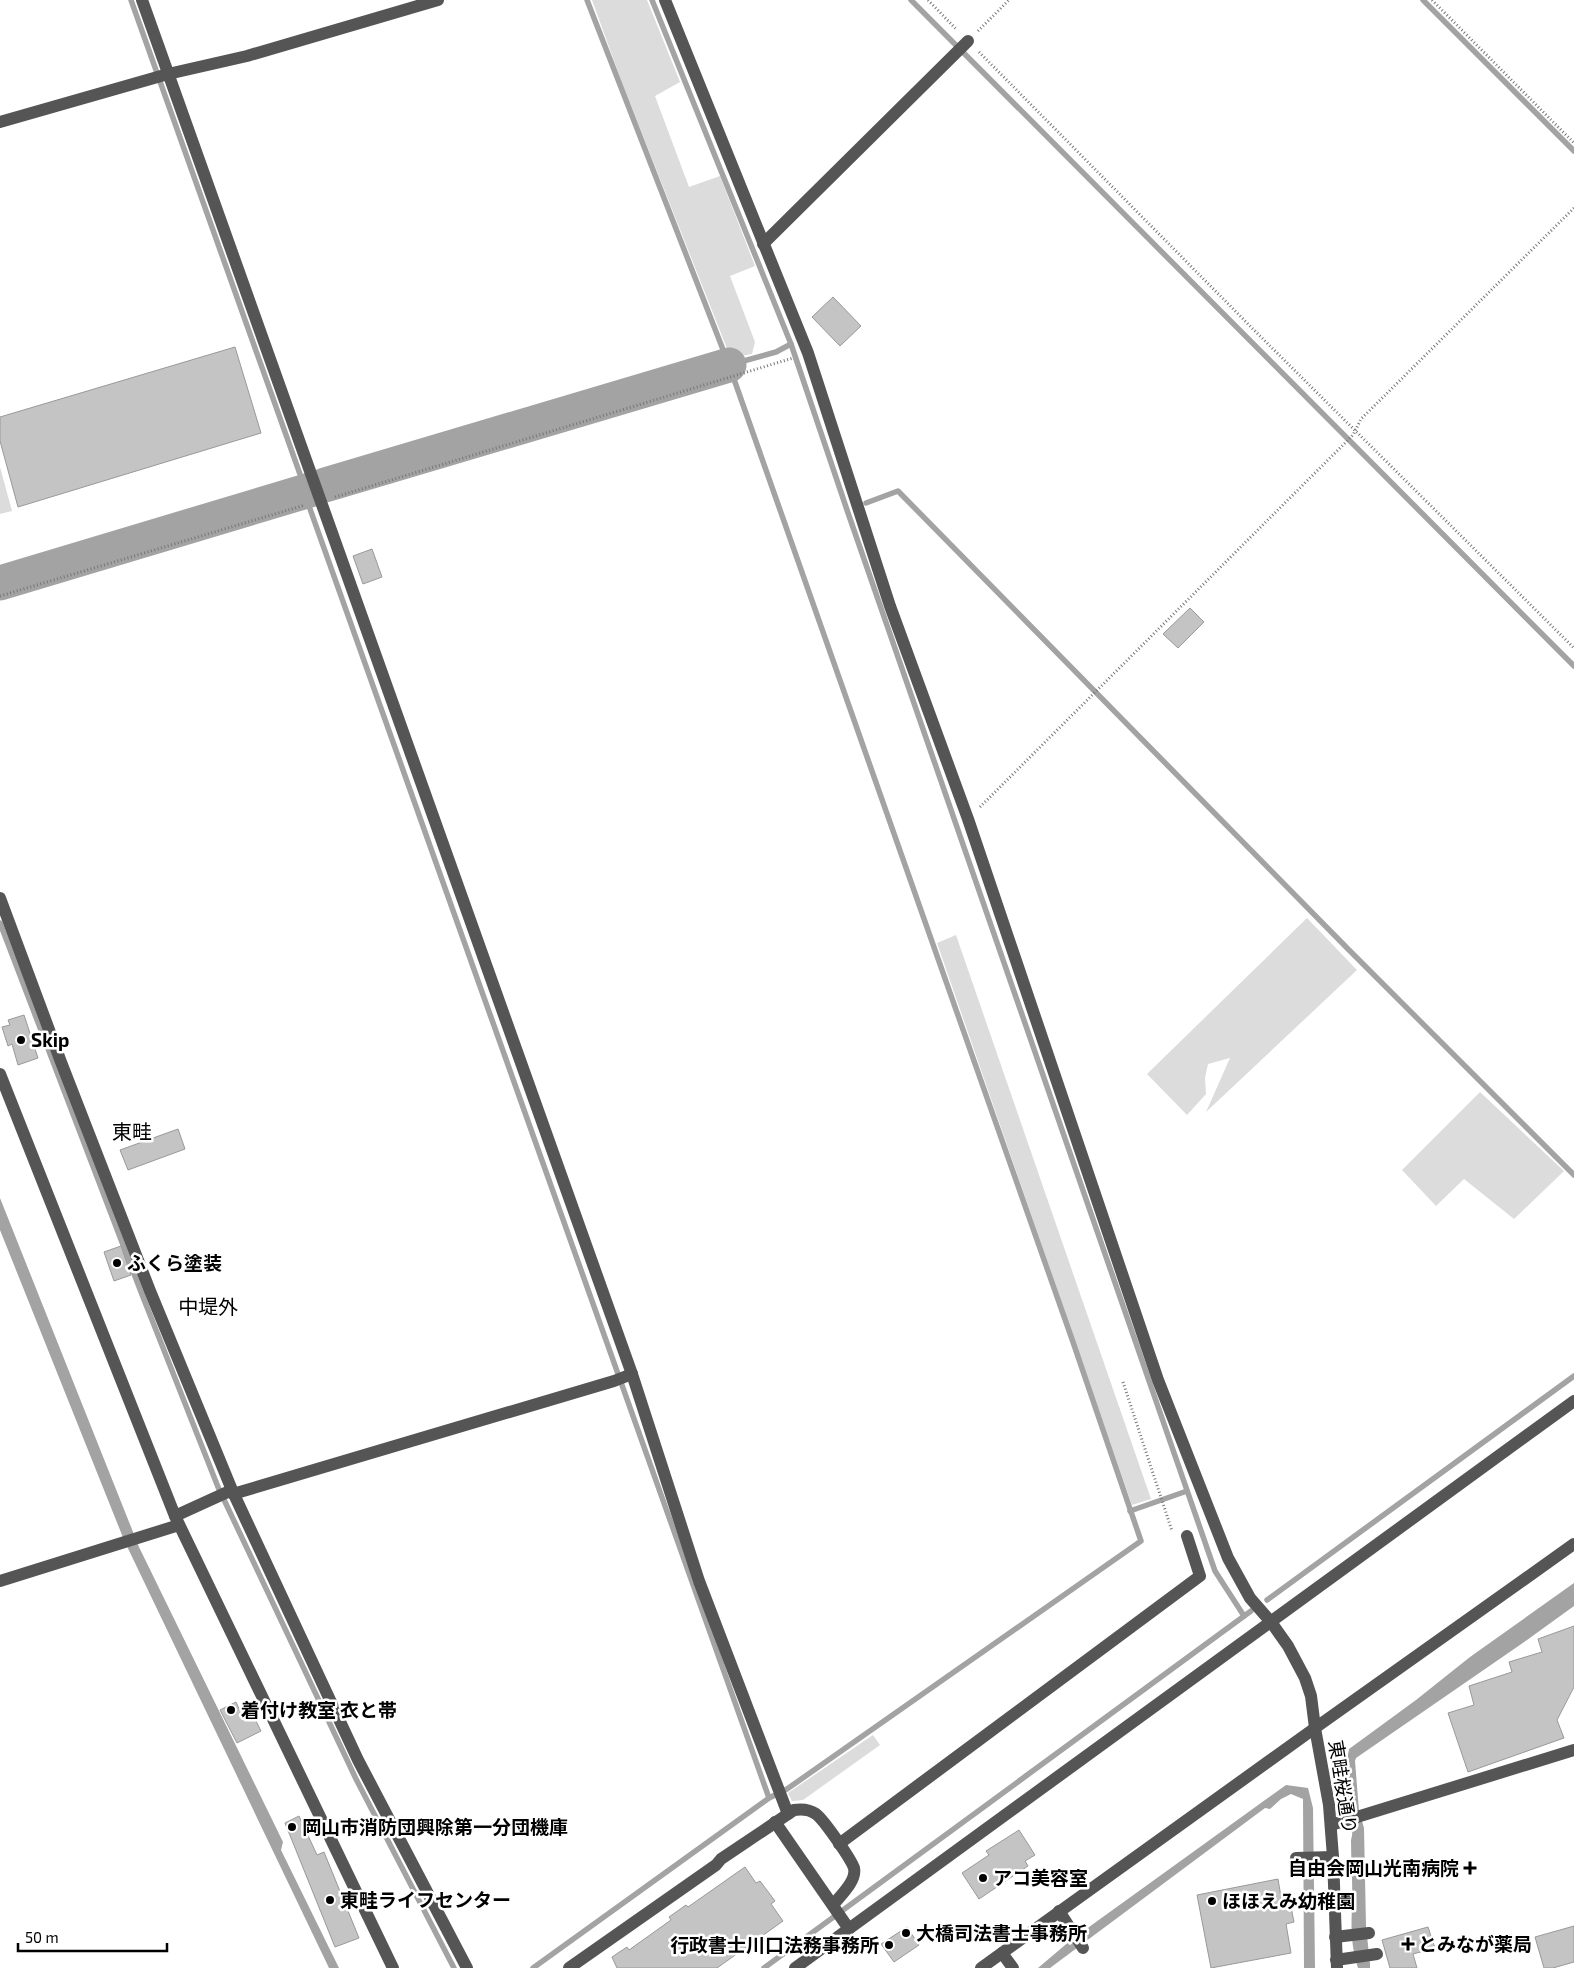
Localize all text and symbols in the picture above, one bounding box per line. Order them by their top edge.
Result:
place label: Skip [31,1028,69,1051]
marker: Skip [15,1034,27,1046]
district label: 東畦 [112,1119,152,1143]
place label: ふくら塗装 [127,1251,222,1274]
marker: ふくら塗装 [111,1257,123,1269]
district label: 中堤外 [178,1294,238,1318]
place label: 着付け教室 衣と帯 [241,1698,397,1721]
marker: 着付け教室 衣と帯 [225,1704,237,1716]
street label: 東畦桜通り [1325,1738,1362,1836]
place label: 岡山市消防団興除第一分団機庫 [302,1815,568,1838]
marker: 岡山市消防団興除第一分団機庫 [286,1821,298,1833]
place label: 自由会岡山光南病院 [1288,1856,1459,1879]
marker: 自由会岡山光南病院 [1463,1861,1477,1875]
place label: アコ美容室 [993,1866,1088,1889]
marker: アコ美容室 [977,1872,989,1884]
place label: 東畦ライフセンター [340,1888,511,1911]
place label: ほほえみ幼稚園 [1222,1889,1355,1912]
marker: 東畦ライフセンター [324,1894,336,1906]
marker: ほほえみ幼稚園 [1206,1895,1218,1907]
scale bar [18,1920,166,1952]
place label: 大橋司法書士事務所 [916,1921,1087,1944]
marker: 大橋司法書士事務所 [900,1927,912,1939]
text: 50 m [25,1928,59,1946]
place label: とみなが薬局 [1418,1932,1532,1955]
place label: 行政書士川口法務事務所 [670,1933,879,1956]
marker: とみなが薬局 [1402,1938,1414,1950]
marker: 行政書士川口法務事務所 [883,1939,895,1951]

